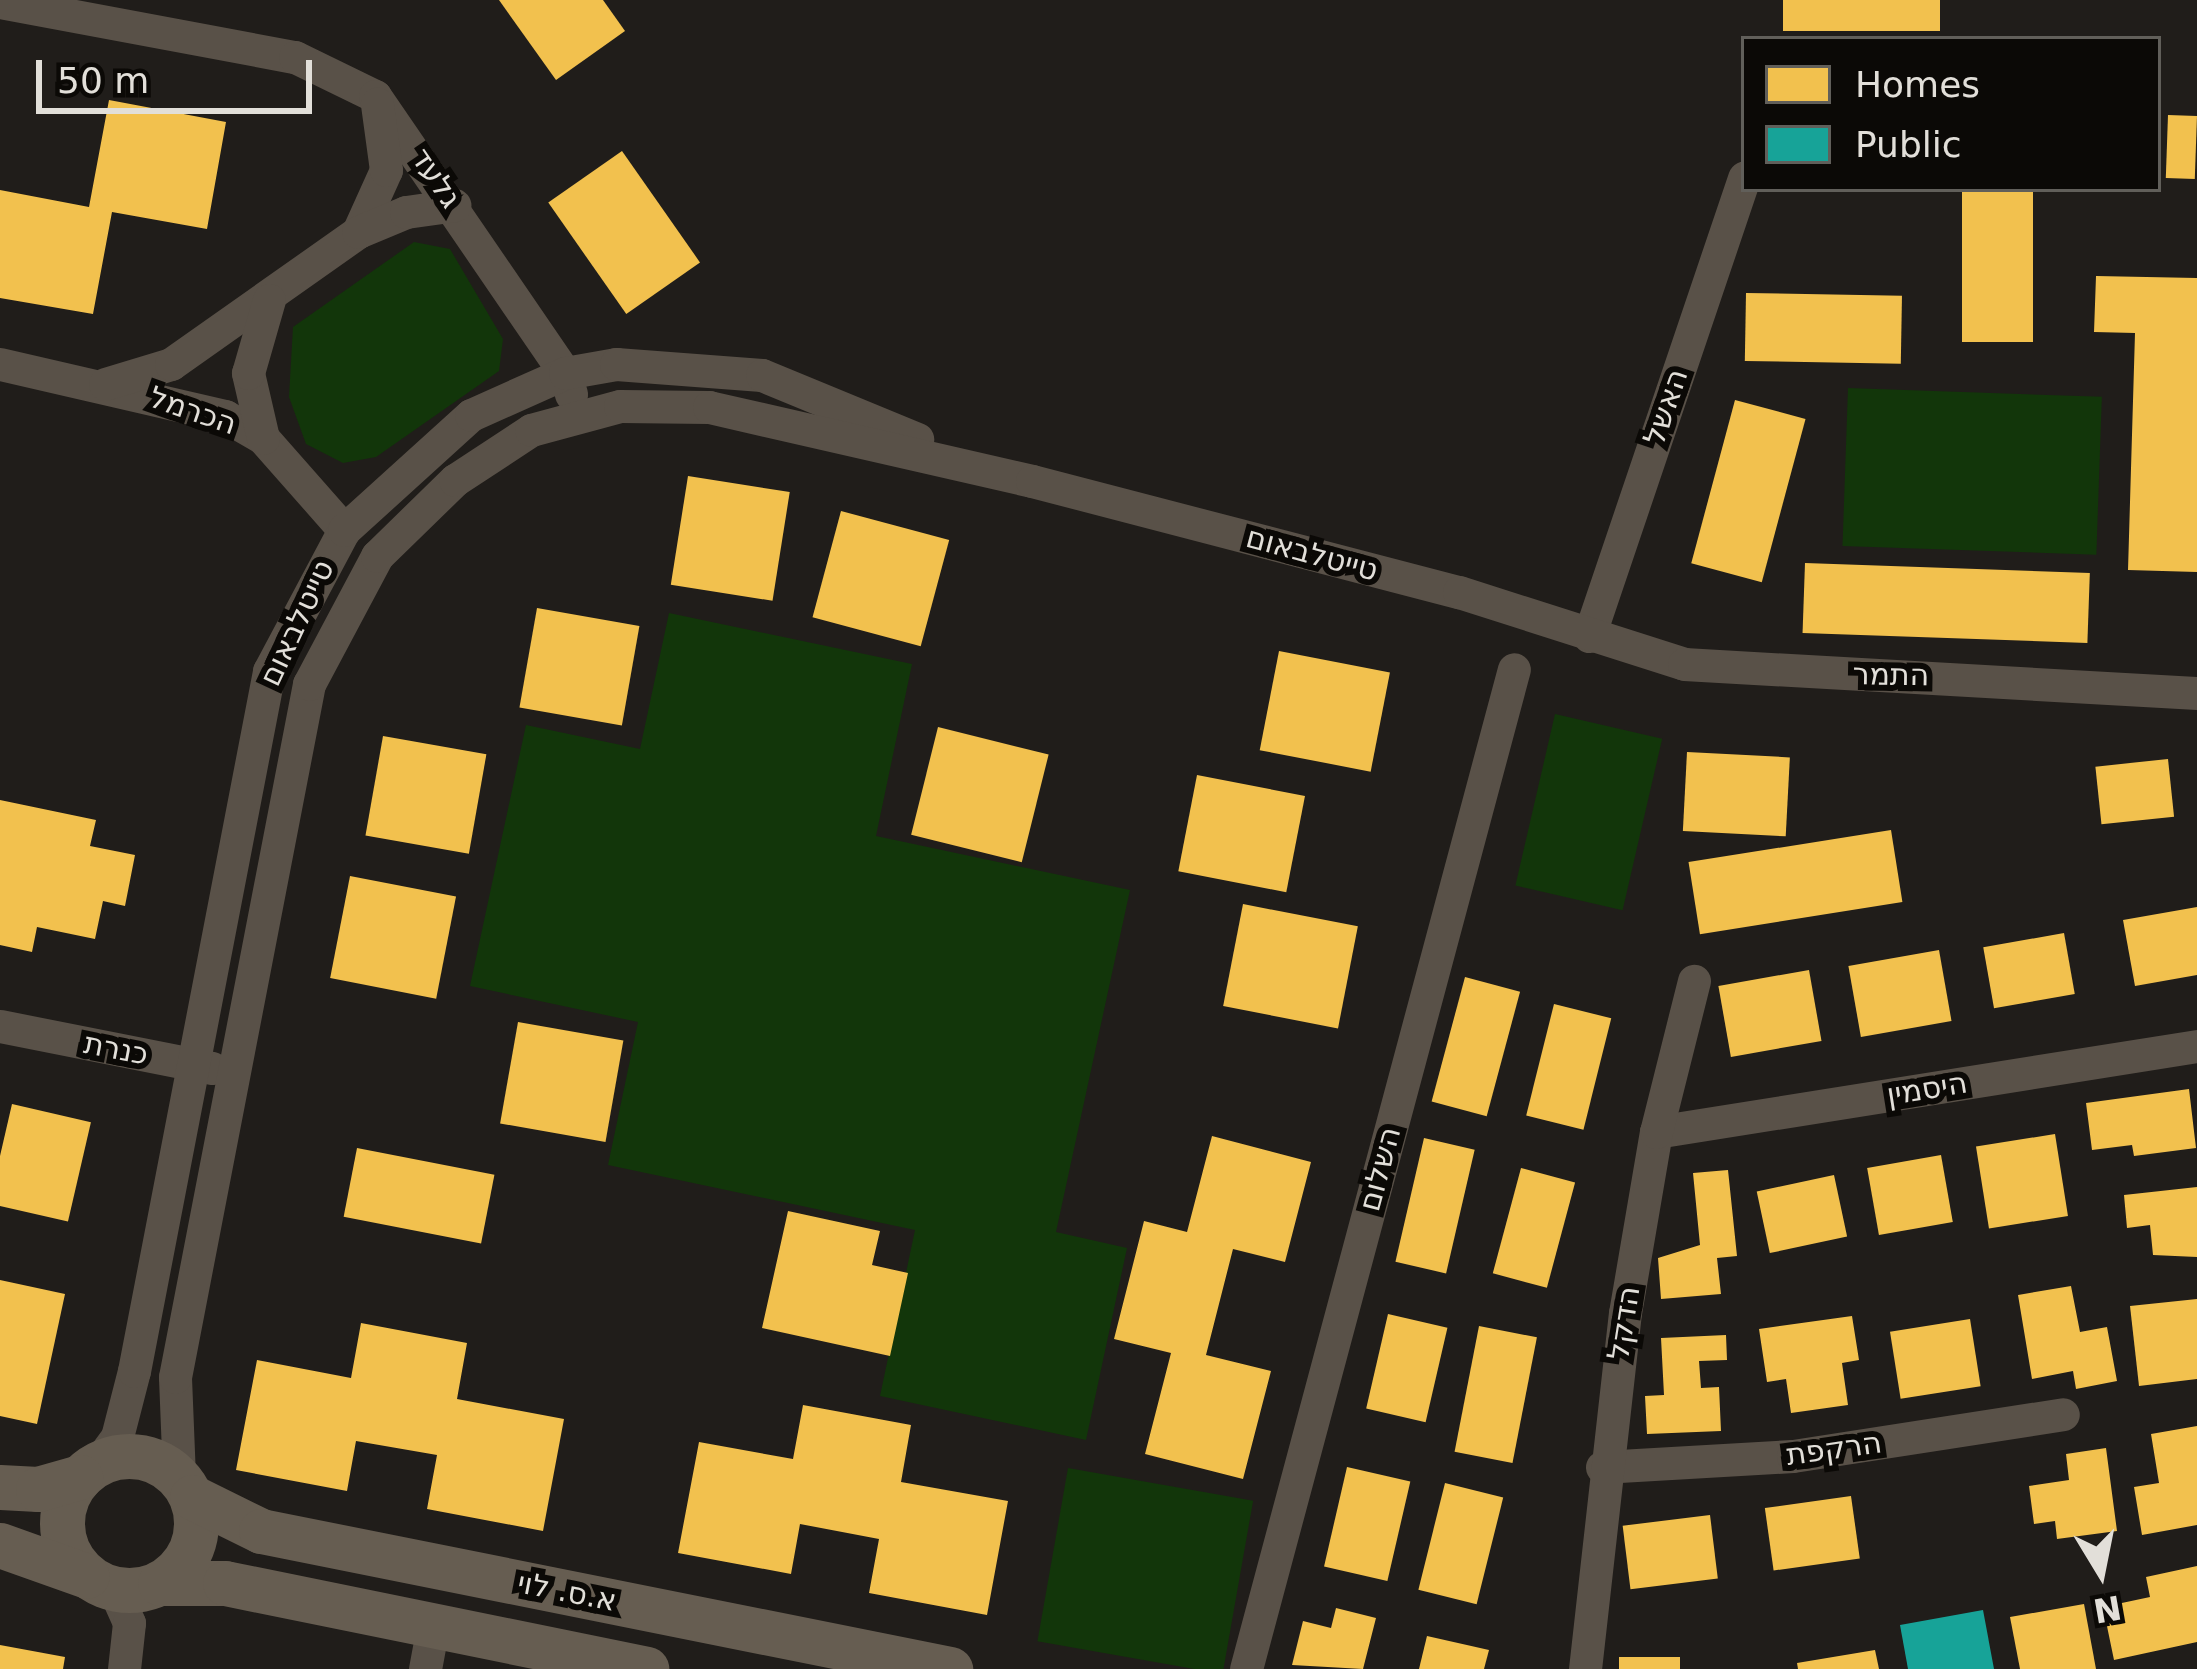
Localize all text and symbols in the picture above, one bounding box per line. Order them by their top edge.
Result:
scale bar [42,36,318,110]
legend [1741,36,2161,192]
text: 50 m [57,60,149,101]
text: Homes [1855,64,1980,105]
text: Public [1855,124,1962,165]
street label: גלעד [403,141,469,215]
street label: האשל [1636,364,1696,450]
street label: הכרמל [145,379,241,443]
street label: טייטלבאום [1242,519,1382,589]
street label: טייטלבאום [252,554,342,692]
street label: התמר [1852,656,1930,694]
street label: כנרת [81,1025,151,1073]
street label: היסמין [1884,1065,1970,1113]
street label: השלום [1351,1123,1409,1215]
street label: הדקל [1600,1283,1648,1363]
street label: הרקפת [1784,1424,1884,1474]
north arrow [2041,1513,2161,1633]
street label: א.ס. לוי [514,1565,620,1619]
text: N [2090,1587,2124,1631]

